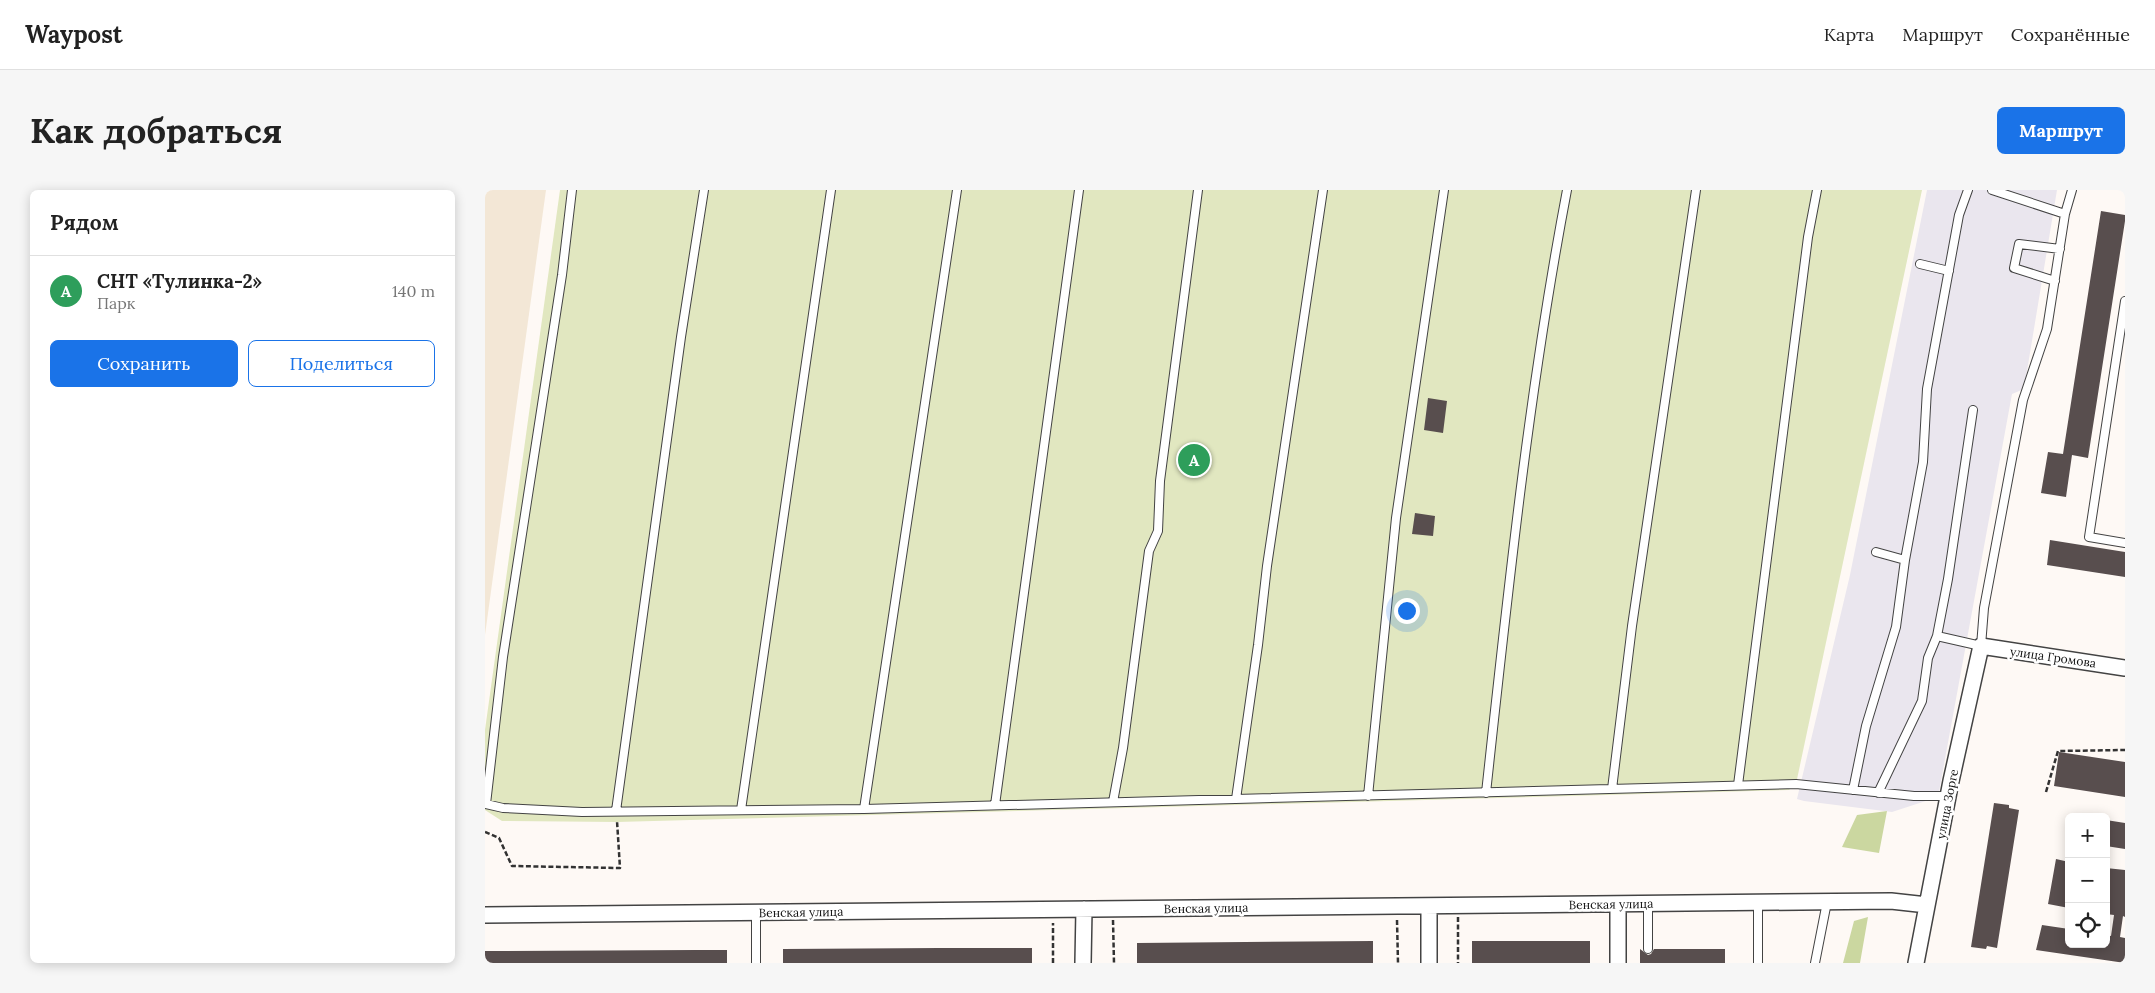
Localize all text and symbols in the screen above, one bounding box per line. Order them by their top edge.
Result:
text: Waypost [25,19,123,50]
text: Карта [1824,23,1874,46]
text: Маршрут [1902,23,1983,46]
text: Сохранённые [2011,23,2130,46]
button: Маршрут [1997,107,2125,154]
text: Как добраться [30,108,283,153]
text: Рядом [50,209,119,236]
text: СНТ «Тулинка-2» [97,269,262,293]
text: A [61,281,71,301]
text: 140 m [392,281,435,301]
text: Парк [97,293,135,313]
button: Сохранить [50,340,238,387]
button: Поделиться [248,340,435,387]
pin: A [1178,441,1210,479]
your location [1394,598,1420,624]
street label: улица Громова [2009,644,2097,670]
street label: улица Зорге [1933,767,1961,840]
map controls [2065,813,2110,948]
button: + [2065,813,2110,858]
button: − [2065,858,2110,903]
street label: Венская улица [1569,896,1653,912]
street label: Венская улица [1164,900,1248,916]
button: locate [2065,903,2110,948]
street label: Венская улица [759,904,843,920]

